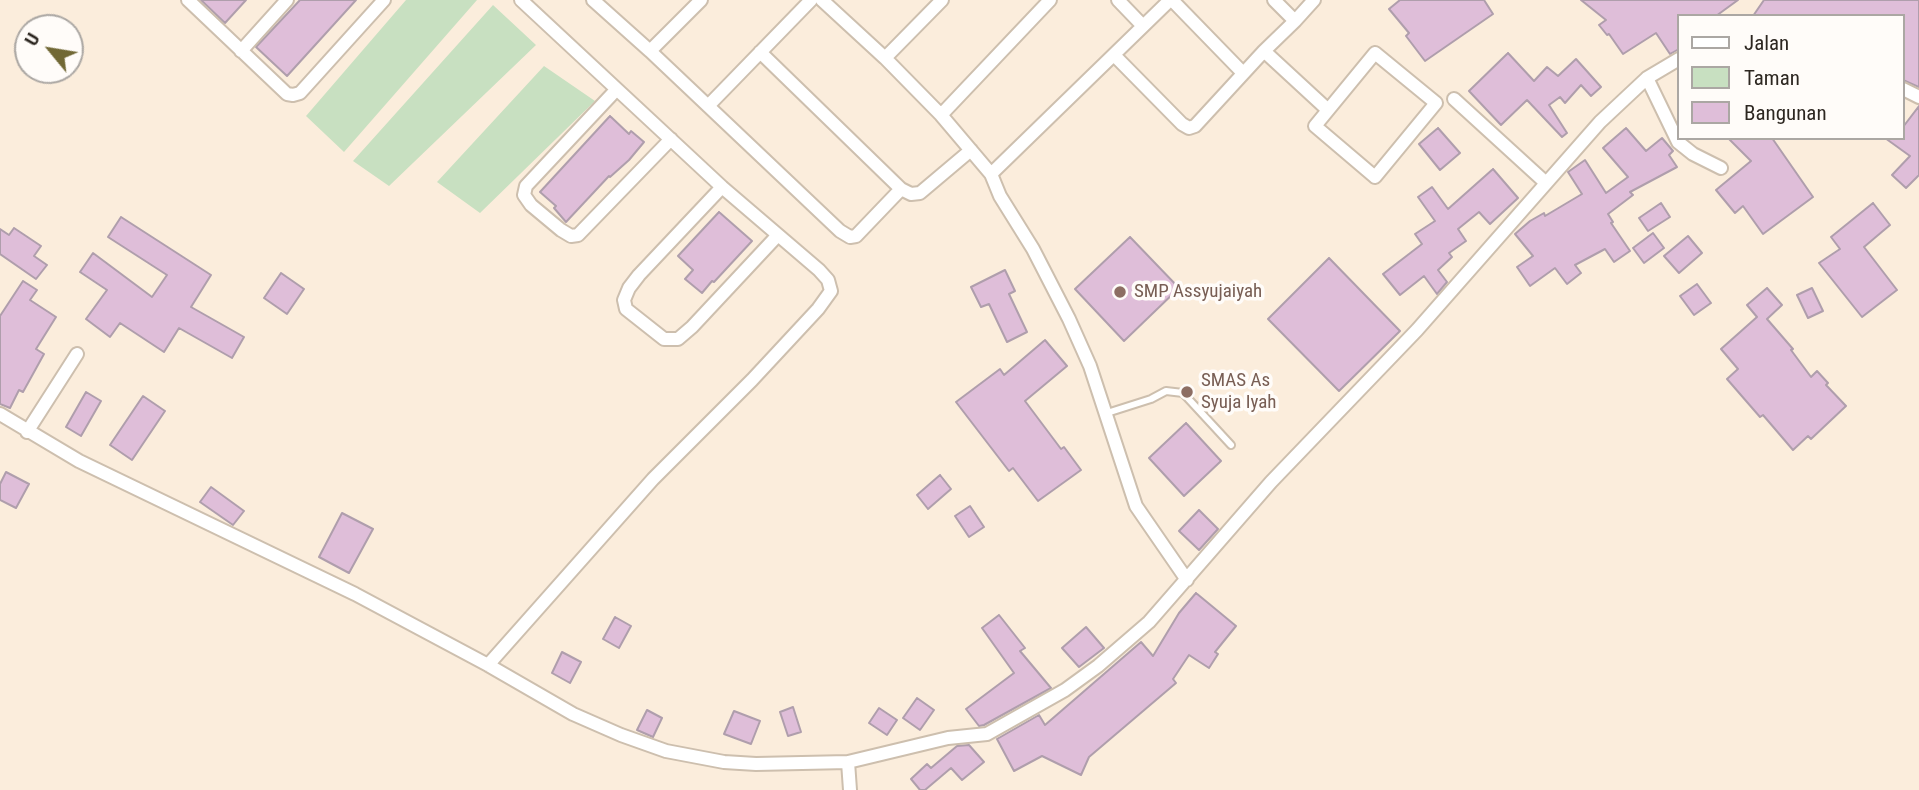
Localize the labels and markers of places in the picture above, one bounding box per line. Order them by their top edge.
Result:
place label: SMP Assyujaiyah [1134,281,1262,303]
marker: SMP Assyujaiyah [1112,284,1128,300]
place label: SMAS As Syuja Iyah [1201,370,1276,414]
marker: SMAS As Syuja Iyah [1179,384,1195,400]

